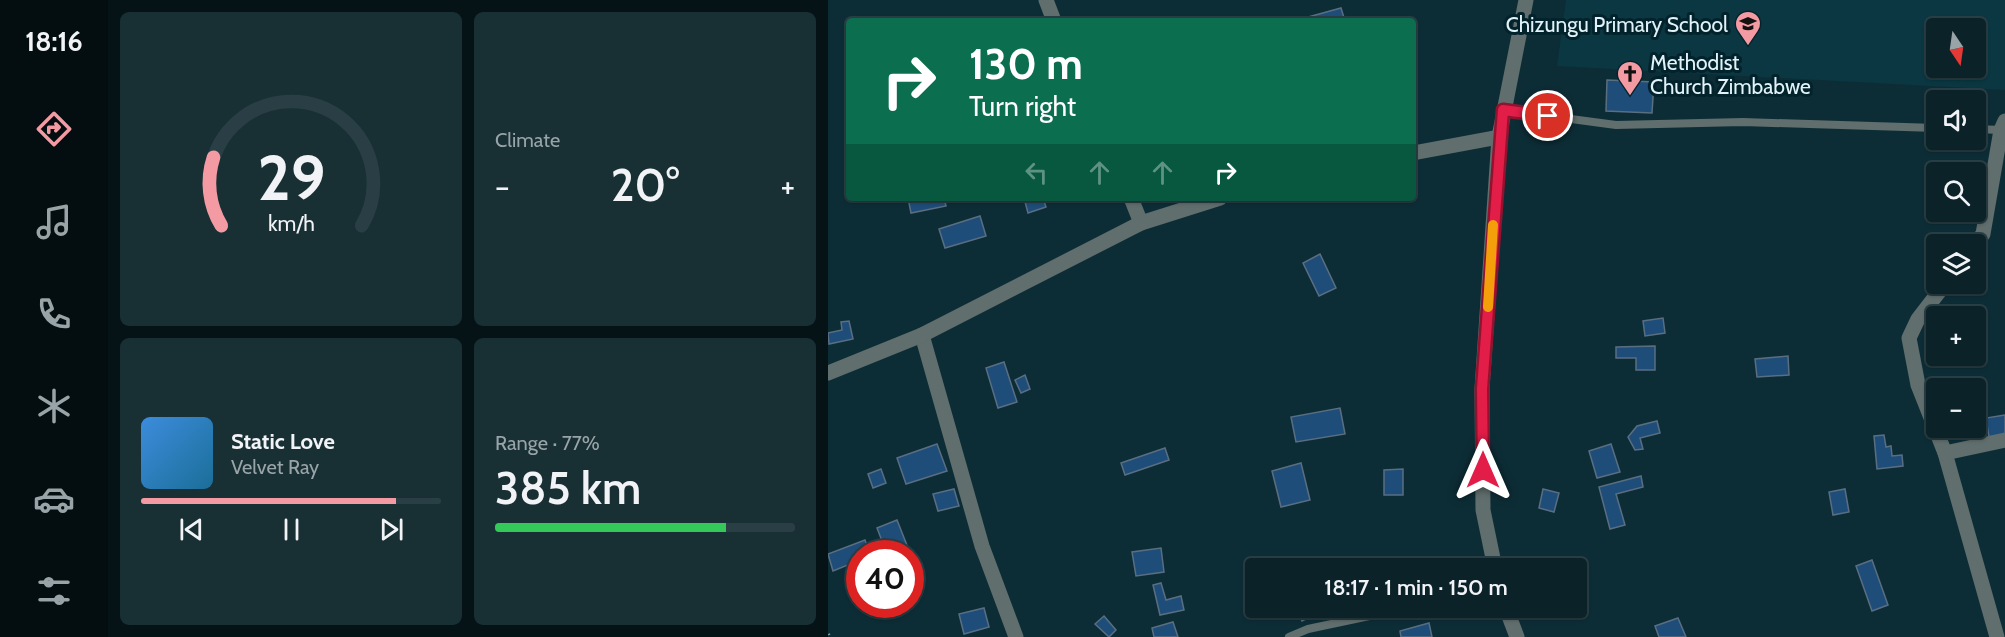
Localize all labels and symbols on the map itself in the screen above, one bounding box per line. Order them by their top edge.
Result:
school or university icon: Chizungu Primary School [1733,9,1763,47]
place label: Chizungu Primary School [1506,12,1728,37]
north arrow [1926,18,1986,78]
place label: Methodist Church Zimbabwe [1650,50,1811,99]
church icon: Methodist Church Zimbabwe [1615,59,1645,97]
pin [1522,90,1573,141]
position arrow [1451,438,1515,502]
speed limit sign: 40 [846,540,924,618]

